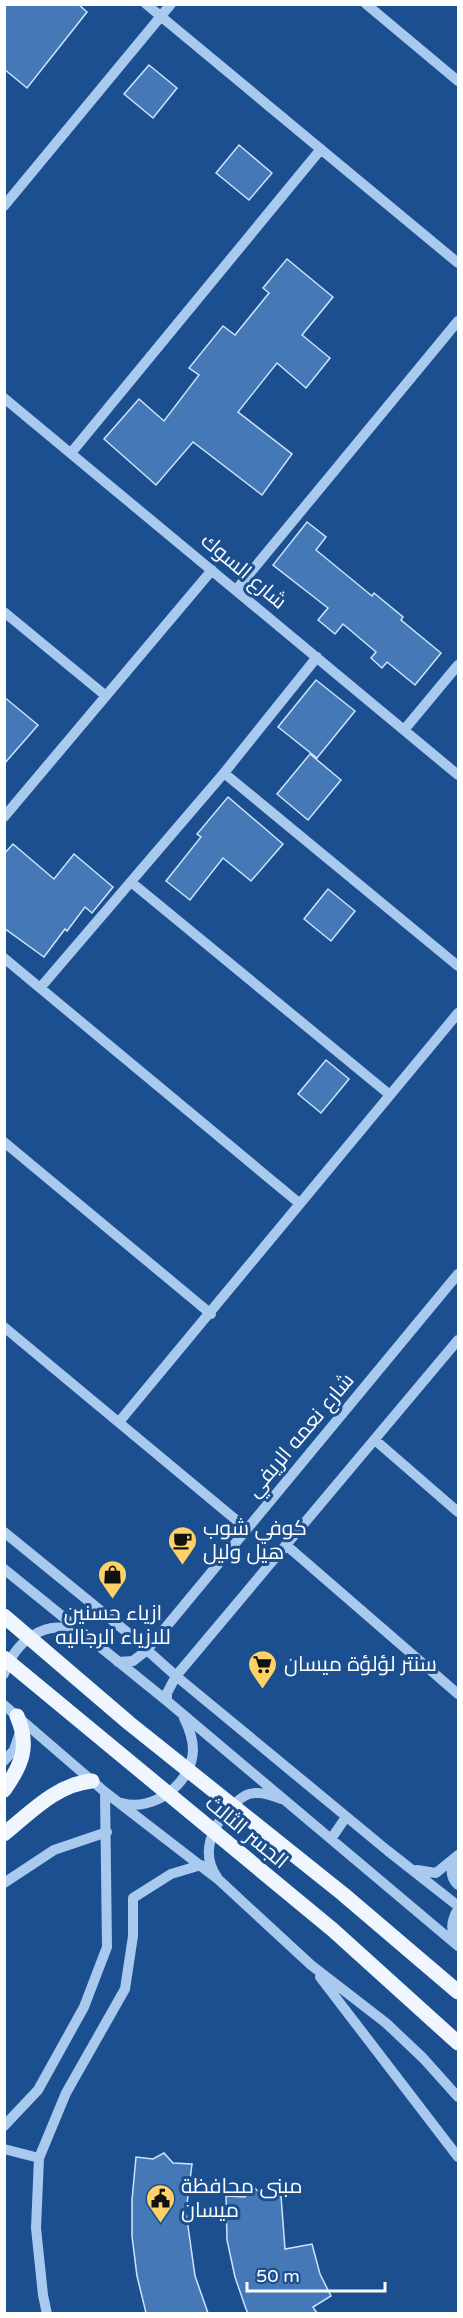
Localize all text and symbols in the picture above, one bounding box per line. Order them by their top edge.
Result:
street label: شارع السوك [195,528,292,615]
street label: شارع نعمه الريفي [241,1368,362,1504]
place label: كوفي شوب هيل وليل [203,1516,307,1565]
cafe icon: كوفي شوب هيل وليل [166,1524,198,1566]
shop icon: ازياء حسنين للازياء الرجاليه [97,1558,129,1600]
place label: ازياء حسنين للازياء الرجاليه [55,1601,171,1650]
supermarket icon: سنتر لؤلؤة ميسان [247,1648,279,1690]
place label: سنتر لؤلؤة ميسان [284,1652,437,1677]
street label: الجسر الثالث [200,1791,293,1874]
place label: مبنى محافظة ميسان [181,2174,302,2223]
public building icon: مبنى محافظة ميسان [144,2182,176,2224]
scale bar [247,2255,385,2293]
text: 50 m [256,2265,300,2287]

